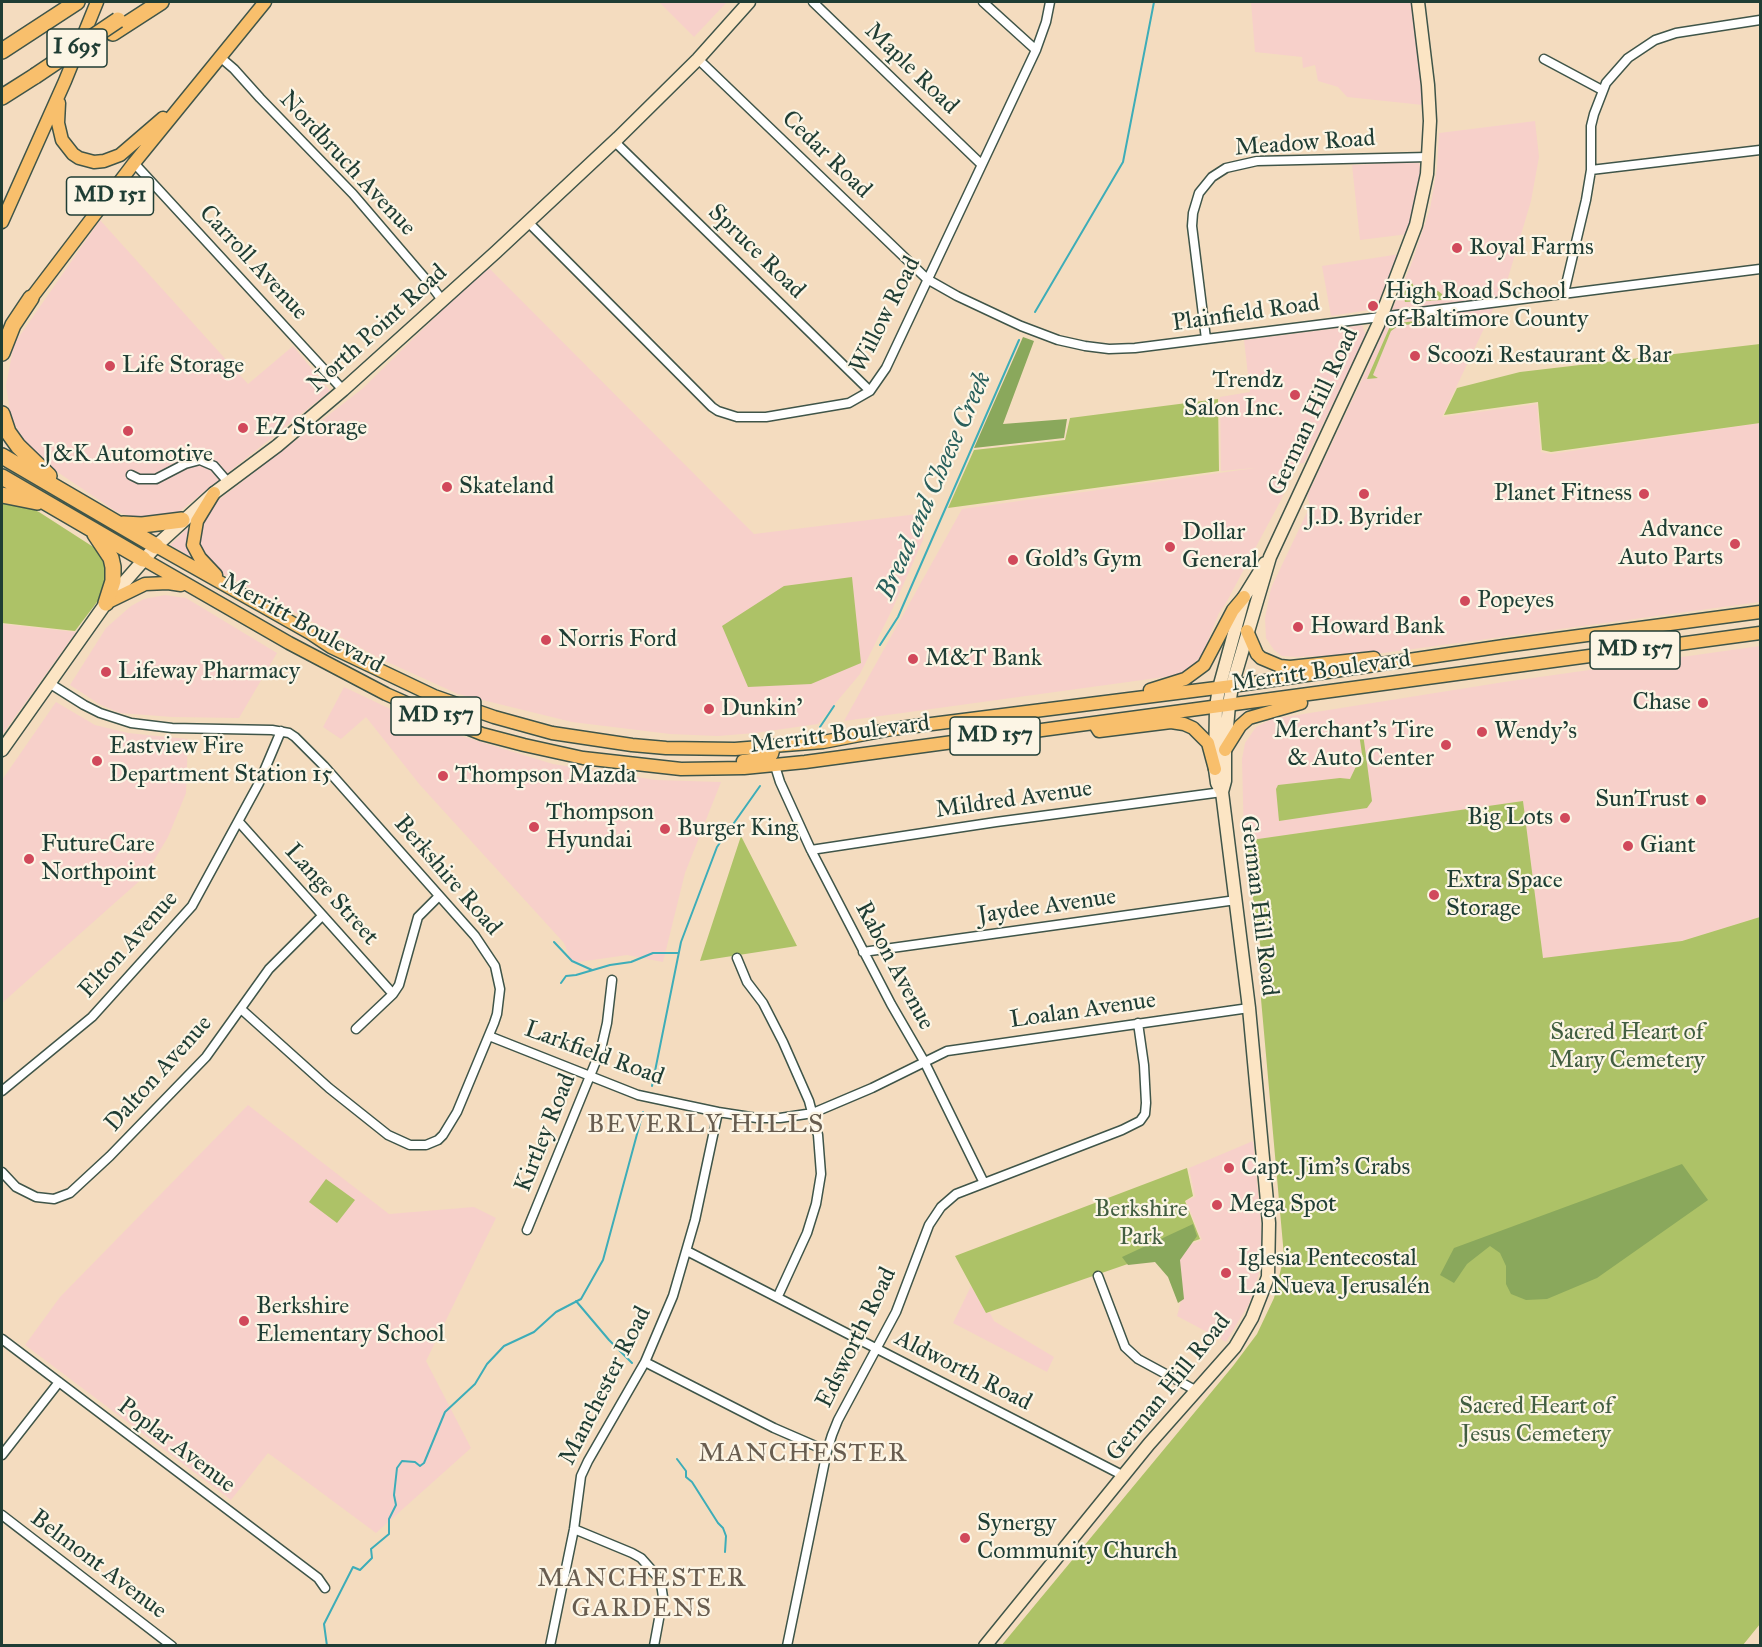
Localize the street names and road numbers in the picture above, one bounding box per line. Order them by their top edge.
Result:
street label: Maple Road [858,17,964,121]
road number: I 695 [47,29,107,67]
street label: Nordbruch Avenue [273,86,421,242]
street label: Cedar Road [775,105,877,205]
street label: Meadow Road [1234,125,1376,163]
road number: MD 151 [66,177,154,215]
street label: Spruce Road [701,199,811,305]
street label: Carroll Avenue [192,200,314,326]
street label: Willow Road [844,252,928,378]
street label: North Point Road [302,259,454,399]
street label: Plainfield Road [1170,289,1322,339]
street label: German Hill Road [1263,324,1365,500]
street label: Merritt Boulevard [216,568,388,680]
road number: MD 157 [1590,631,1680,669]
street label: Merritt Boulevard [1229,645,1413,699]
road number: MD 157 [391,697,481,735]
street label: Merritt Boulevard [748,710,932,760]
road number: MD 157 [950,717,1040,755]
street label: Mildred Avenue [934,775,1094,825]
street label: Berkshire Road [387,810,507,942]
street label: German Hill Road [1233,814,1283,998]
street label: Lange Street [278,838,384,952]
street label: Jaydee Avenue [976,883,1118,931]
street label: Elton Avenue [73,885,185,1005]
street label: Rabon Avenue [848,897,940,1035]
street label: Loalan Avenue [1008,987,1158,1035]
street label: Dalton Avenue [99,1010,219,1138]
street label: Larkfield Road [520,1015,668,1093]
street label: Kirtley Road [509,1070,583,1196]
street label: Edsworth Road [811,1263,903,1413]
street label: Manchester Road [554,1302,658,1470]
street label: German Hill Road [1101,1308,1237,1468]
street label: Aldworth Road [890,1324,1036,1418]
street label: Poplar Avenue [111,1392,241,1500]
street label: Belmont Avenue [24,1504,172,1626]

